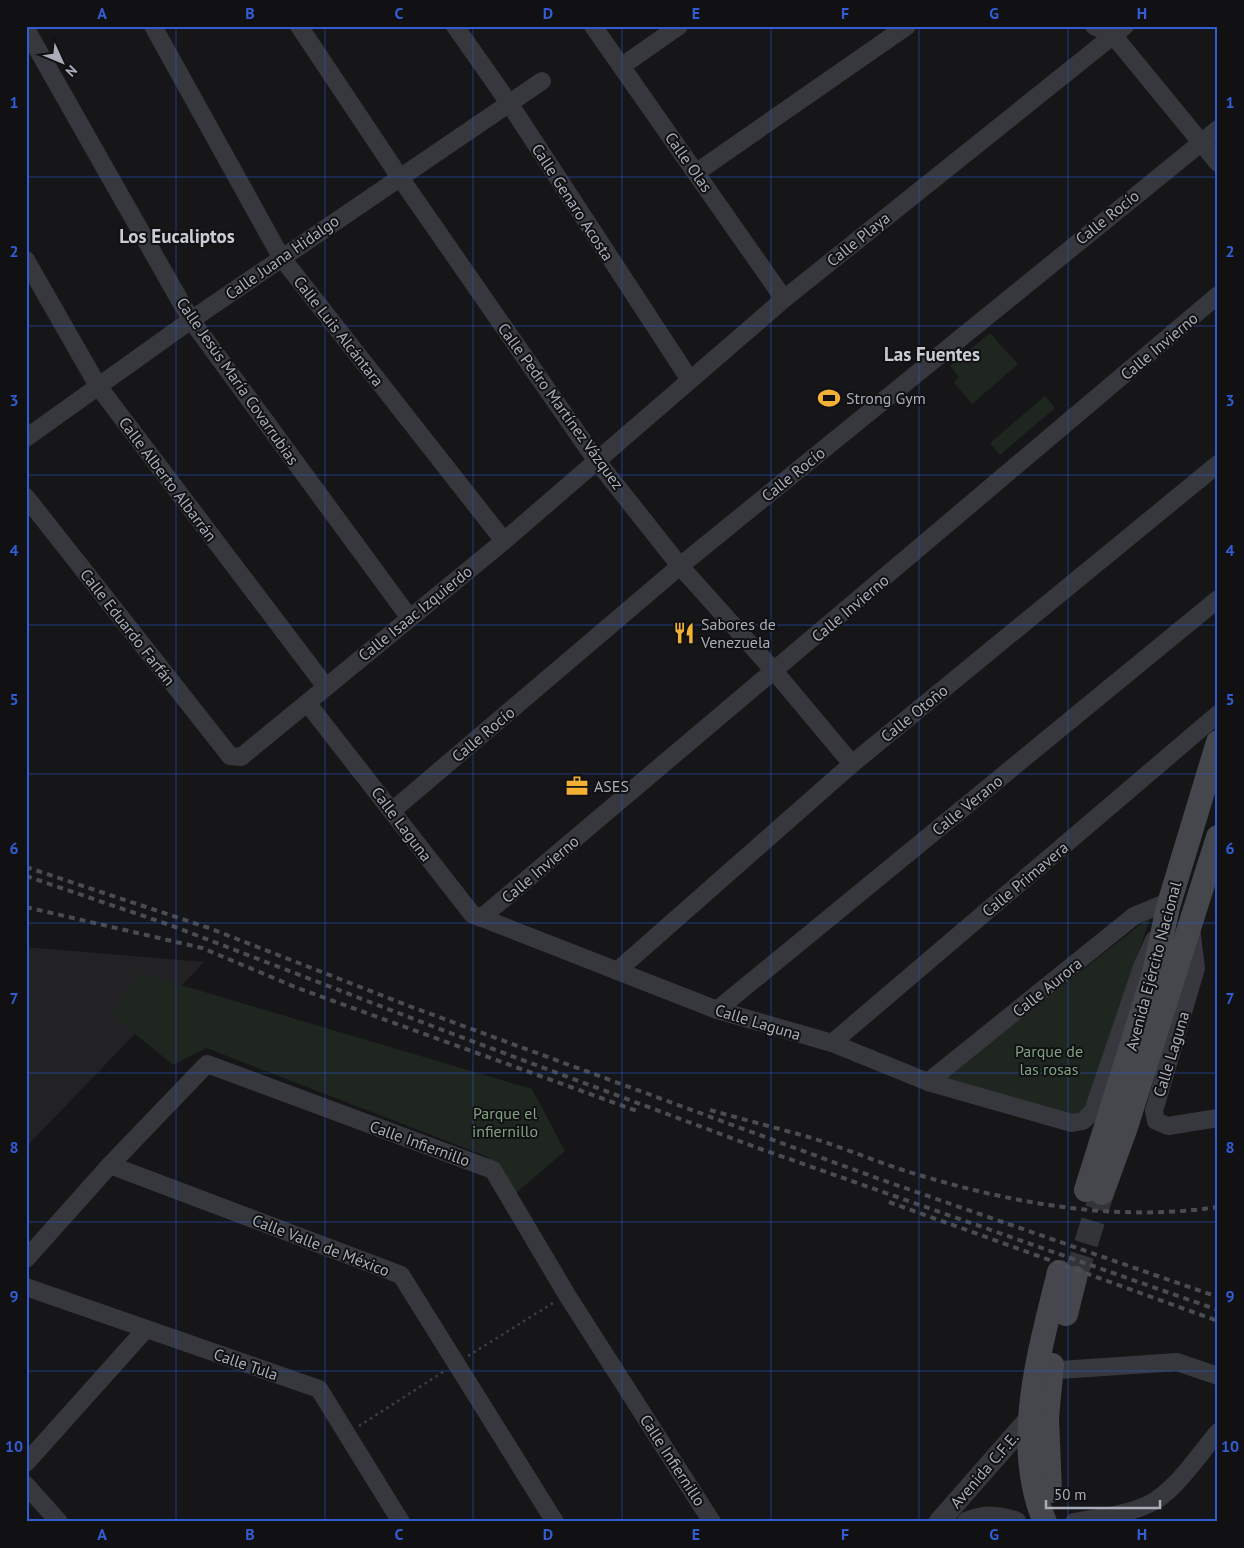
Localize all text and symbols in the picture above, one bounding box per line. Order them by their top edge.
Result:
text: A [97,3,107,23]
text: B [245,3,255,23]
text: C [395,3,404,23]
text: D [543,3,553,23]
text: E [692,3,700,23]
text: F [841,3,849,23]
text: G [989,3,999,23]
text: H [1137,3,1147,23]
north arrow [38,38,88,88]
text: N [62,61,81,81]
text: 1 [9,92,19,112]
text: 1 [1225,92,1235,112]
street label: Calle Olas [661,128,717,196]
street label: Calle Genaro Acosta [528,140,618,264]
street label: Calle Rocío [1071,185,1143,249]
street label: Calle Playa [822,207,894,271]
street label: Calle Juana Hidalgo [221,210,343,304]
district label: Los Eucaliptos [119,224,235,248]
text: 2 [9,241,19,261]
text: 2 [1225,241,1235,261]
street label: Calle Luis Alcántara [290,272,388,390]
street label: Calle Jesús María Covarrubias [172,293,304,469]
street label: Calle Invierno [1116,308,1202,384]
street label: Calle Pedro Martínez Vázquez [494,319,628,493]
district label: Las Fuentes [884,342,980,366]
sports icon: Strong Gym [816,385,842,411]
place label: Strong Gym [846,388,926,408]
text: 3 [9,390,19,410]
text: 3 [1225,390,1235,410]
street label: Calle Alberto Albarrán [115,413,221,545]
street label: Calle Rocío [757,442,829,506]
text: 4 [9,540,19,560]
text: 4 [1225,540,1235,560]
street label: Calle Isaac Izquierdo [354,561,476,665]
street label: Calle Eduardo Farfán [76,565,180,689]
street label: Calle Invierno [807,570,893,646]
place label: Sabores de Venezuela [700,614,776,652]
restaurant icon: Sabores de Venezuela [671,620,697,646]
street label: Calle Otoño [876,680,952,746]
text: 5 [9,689,19,709]
text: 5 [1225,689,1235,709]
street label: Calle Rocío [447,702,519,766]
street label: Calle Verano [928,770,1006,840]
office icon: ASES [564,773,590,799]
place label: ASES [594,776,629,796]
street label: Calle Laguna [367,783,437,865]
street label: Calle Invierno [497,831,583,907]
street label: Calle Primavera [978,837,1072,921]
text: 6 [9,838,19,858]
text: 6 [1225,838,1235,858]
street label: Avenida Ejército Nacional [1121,879,1185,1053]
street label: Calle Aurora [1008,953,1086,1021]
text: 7 [9,988,19,1008]
text: 7 [1225,988,1235,1008]
street label: Calle Laguna [713,1000,803,1044]
street label: Calle Laguna [1149,1009,1193,1099]
park label: Parque de las rosas [1015,1041,1083,1079]
park label: Parque el infiernillo [472,1103,538,1141]
street label: Calle Infiernillo [367,1116,473,1170]
text: 8 [9,1137,19,1157]
text: 8 [1225,1137,1235,1157]
street label: Calle Valle de México [250,1210,392,1280]
text: 9 [9,1286,19,1306]
text: 9 [1225,1286,1235,1306]
street label: Calle Tula [211,1344,281,1384]
street label: Calle Infiernillo [636,1410,710,1510]
street label: Avenida C.F.E. [945,1428,1023,1512]
text: 10 [5,1436,23,1456]
text: 10 [1221,1436,1239,1456]
scale bar [1046,1478,1160,1510]
text: 50 m [1054,1485,1087,1504]
text: A [97,1524,107,1544]
text: B [245,1524,255,1544]
text: C [395,1524,404,1544]
text: D [543,1524,553,1544]
text: E [692,1524,700,1544]
text: F [841,1524,849,1544]
text: G [989,1524,999,1544]
text: H [1137,1524,1147,1544]

